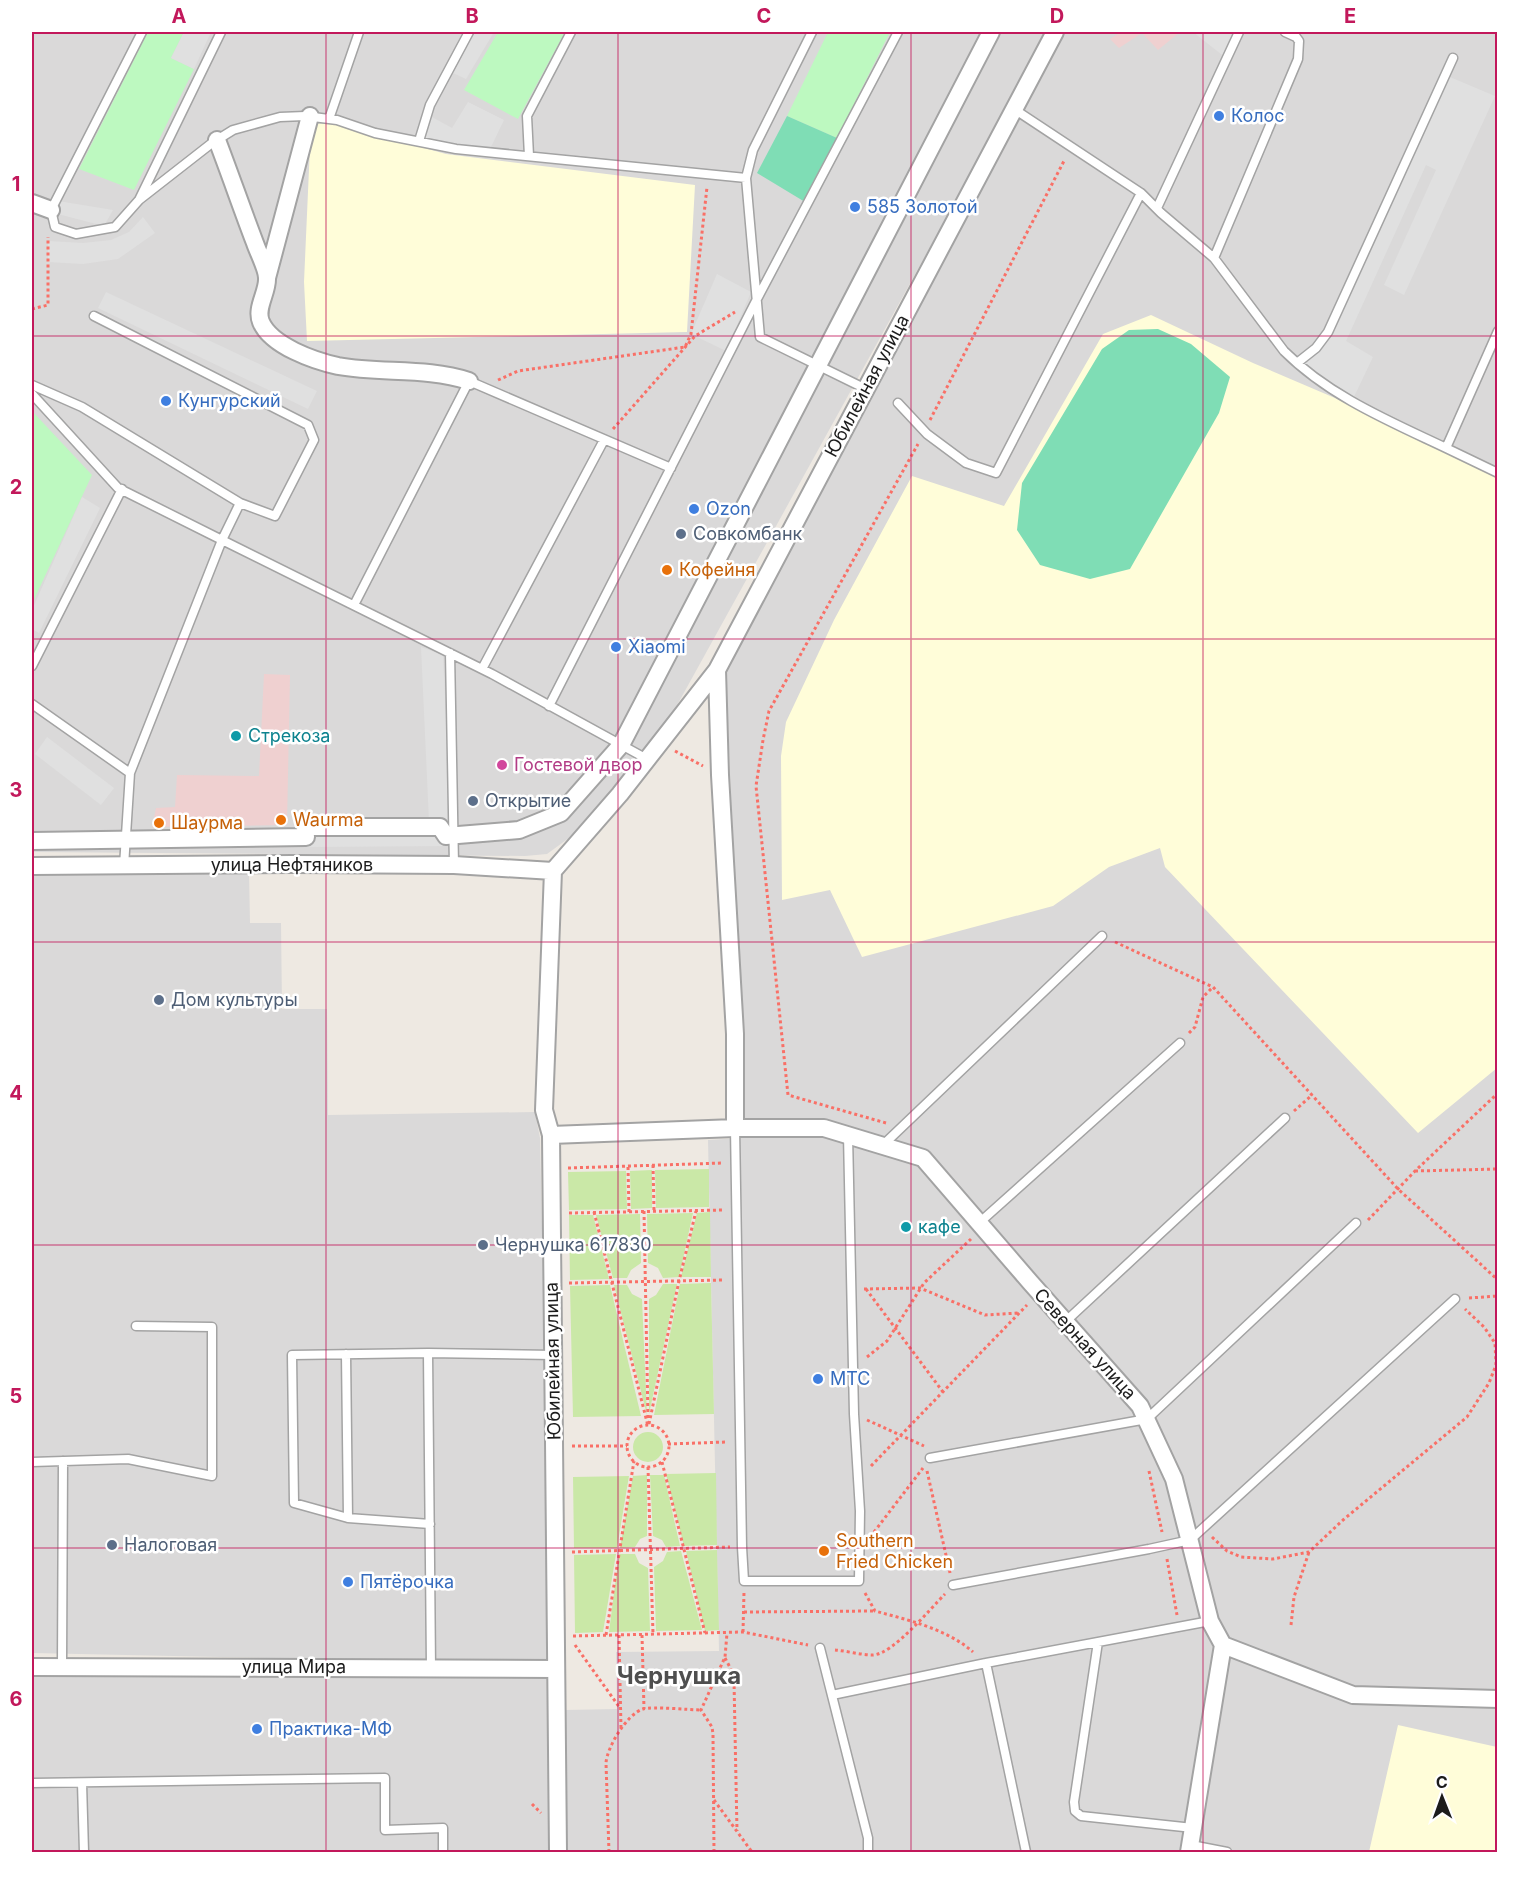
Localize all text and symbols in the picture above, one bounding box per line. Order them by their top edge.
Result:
text: A [172,4,187,28]
text: B [465,4,479,28]
text: C [757,4,771,28]
text: D [1050,4,1064,28]
text: E [1344,4,1356,28]
place label: Колос [1231,105,1285,126]
marker: Колос [1212,109,1226,123]
text: 1 [12,172,20,196]
place label: 585 Золотой [867,196,978,217]
marker: 585 Золотой [848,200,862,214]
street label: Юбилейная улица [820,311,913,460]
place label: Кунгурский [178,390,281,411]
marker: Кунгурский [159,394,173,408]
text: 2 [10,475,22,499]
place label: Ozon [706,498,751,519]
marker: Ozon [687,502,701,516]
place label: Совкомбанк [693,523,803,544]
marker: Совкомбанк [674,527,688,541]
place label: Кофейня [679,559,755,580]
marker: Кофейня [660,563,674,577]
place label: Xiaomi [628,636,686,657]
marker: Xiaomi [609,640,623,654]
place label: Стрекоза [248,725,330,746]
marker: Стрекоза [229,729,243,743]
place label: Гостевой двор [514,754,643,775]
marker: Гостевой двор [495,758,509,772]
text: 3 [10,778,22,802]
place label: Открытие [485,790,571,811]
marker: Открытие [466,794,480,808]
place label: Waurma [293,809,364,830]
place label: Шаурма [171,812,243,833]
marker: Waurma [274,813,288,827]
marker: Шаурма [152,816,166,830]
street label: улица Нефтяников [211,854,373,875]
place label: Дом культуры [171,989,298,1010]
marker: Дом культуры [152,993,166,1007]
text: 4 [9,1081,23,1105]
place label: кафе [918,1216,961,1237]
marker: кафе [899,1220,913,1234]
place label: Чернушка 617830 [495,1234,652,1255]
marker: Чернушка 617830 [476,1238,490,1252]
street label: Юбилейная улица [541,1282,564,1440]
street label: Северная улица [1030,1284,1141,1404]
place label: МТС [830,1368,871,1389]
marker: МТС [811,1372,825,1386]
text: 5 [10,1384,22,1408]
place label: Southern Fried Chicken [836,1530,953,1572]
place label: Налоговая [124,1534,217,1555]
marker: Налоговая [105,1538,119,1552]
marker: Southern Fried Chicken [817,1544,831,1558]
place label: Пятёрочка [360,1571,454,1592]
marker: Пятёрочка [341,1575,355,1589]
street label: улица Мира [242,1656,346,1677]
district label: Чернушка [617,1661,741,1690]
text: 6 [10,1687,23,1711]
place label: Практика-МФ [269,1718,392,1739]
marker: Практика-МФ [250,1722,264,1736]
north arrow [1412,1767,1472,1827]
text: С [1436,1772,1448,1792]

